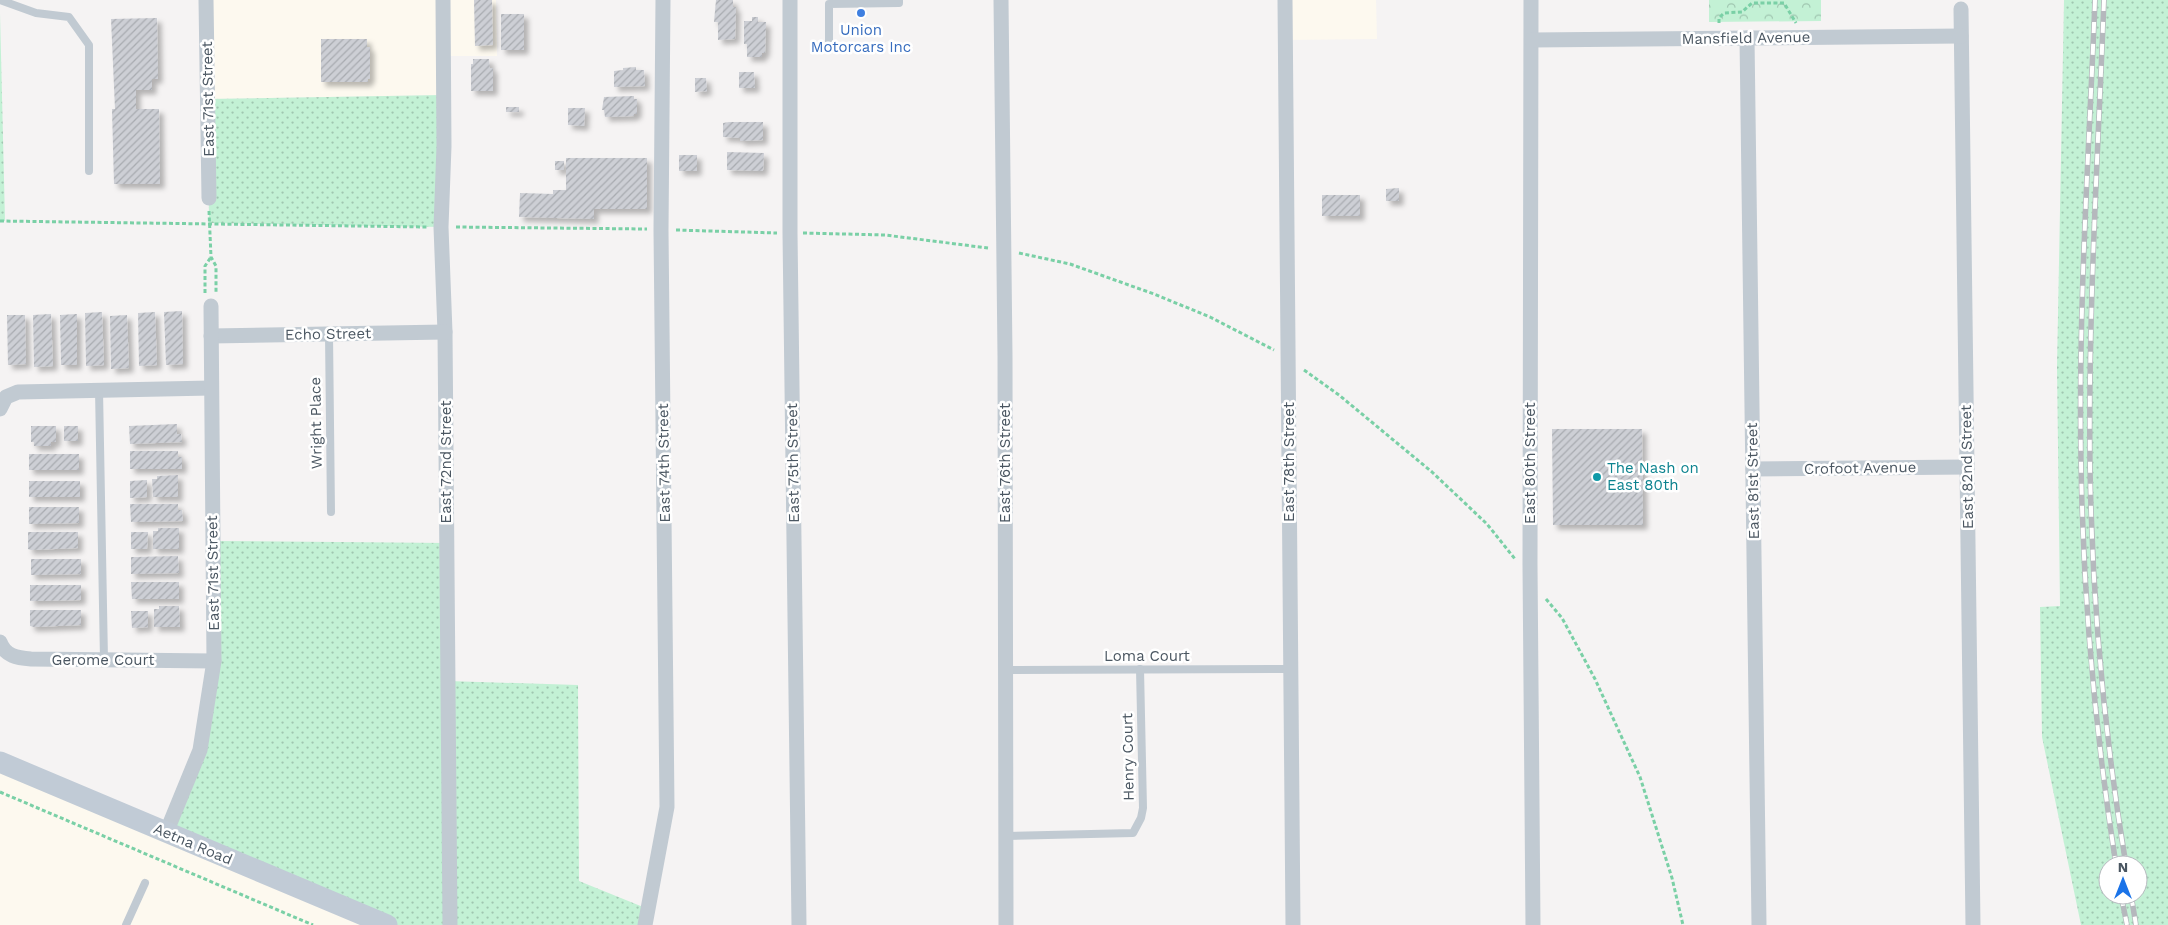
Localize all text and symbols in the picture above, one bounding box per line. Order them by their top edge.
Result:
marker: Union Motorcars Inc [855,7,867,19]
place label: Union Motorcars Inc [811,21,911,56]
street label: Mansfield Avenue [1682,28,1810,48]
street label: East 71st Street [198,40,218,157]
street label: Echo Street [285,324,372,344]
street label: Wright Place [306,377,326,469]
street label: East 72nd Street [437,400,455,523]
street label: East 78th Street [1280,401,1298,522]
street label: East 80th Street [1521,401,1539,524]
street label: East 75th Street [783,402,803,523]
street label: East 76th Street [996,402,1014,523]
street label: East 74th Street [654,403,674,523]
street label: East 82nd Street [1957,404,1977,529]
street label: East 81st Street [1743,422,1763,540]
street label: Crofoot Avenue [1804,458,1916,478]
place label: The Nash on East 80th [1607,459,1699,494]
marker: The Nash on East 80th [1591,471,1603,483]
street label: East 71st Street [203,514,223,631]
street label: Loma Court [1104,647,1191,665]
street label: Gerome Court [52,651,155,669]
street label: Henry Court [1118,712,1138,801]
street label: Aetna Road [151,819,235,869]
north arrow [2098,855,2148,905]
text: N [2118,859,2128,875]

